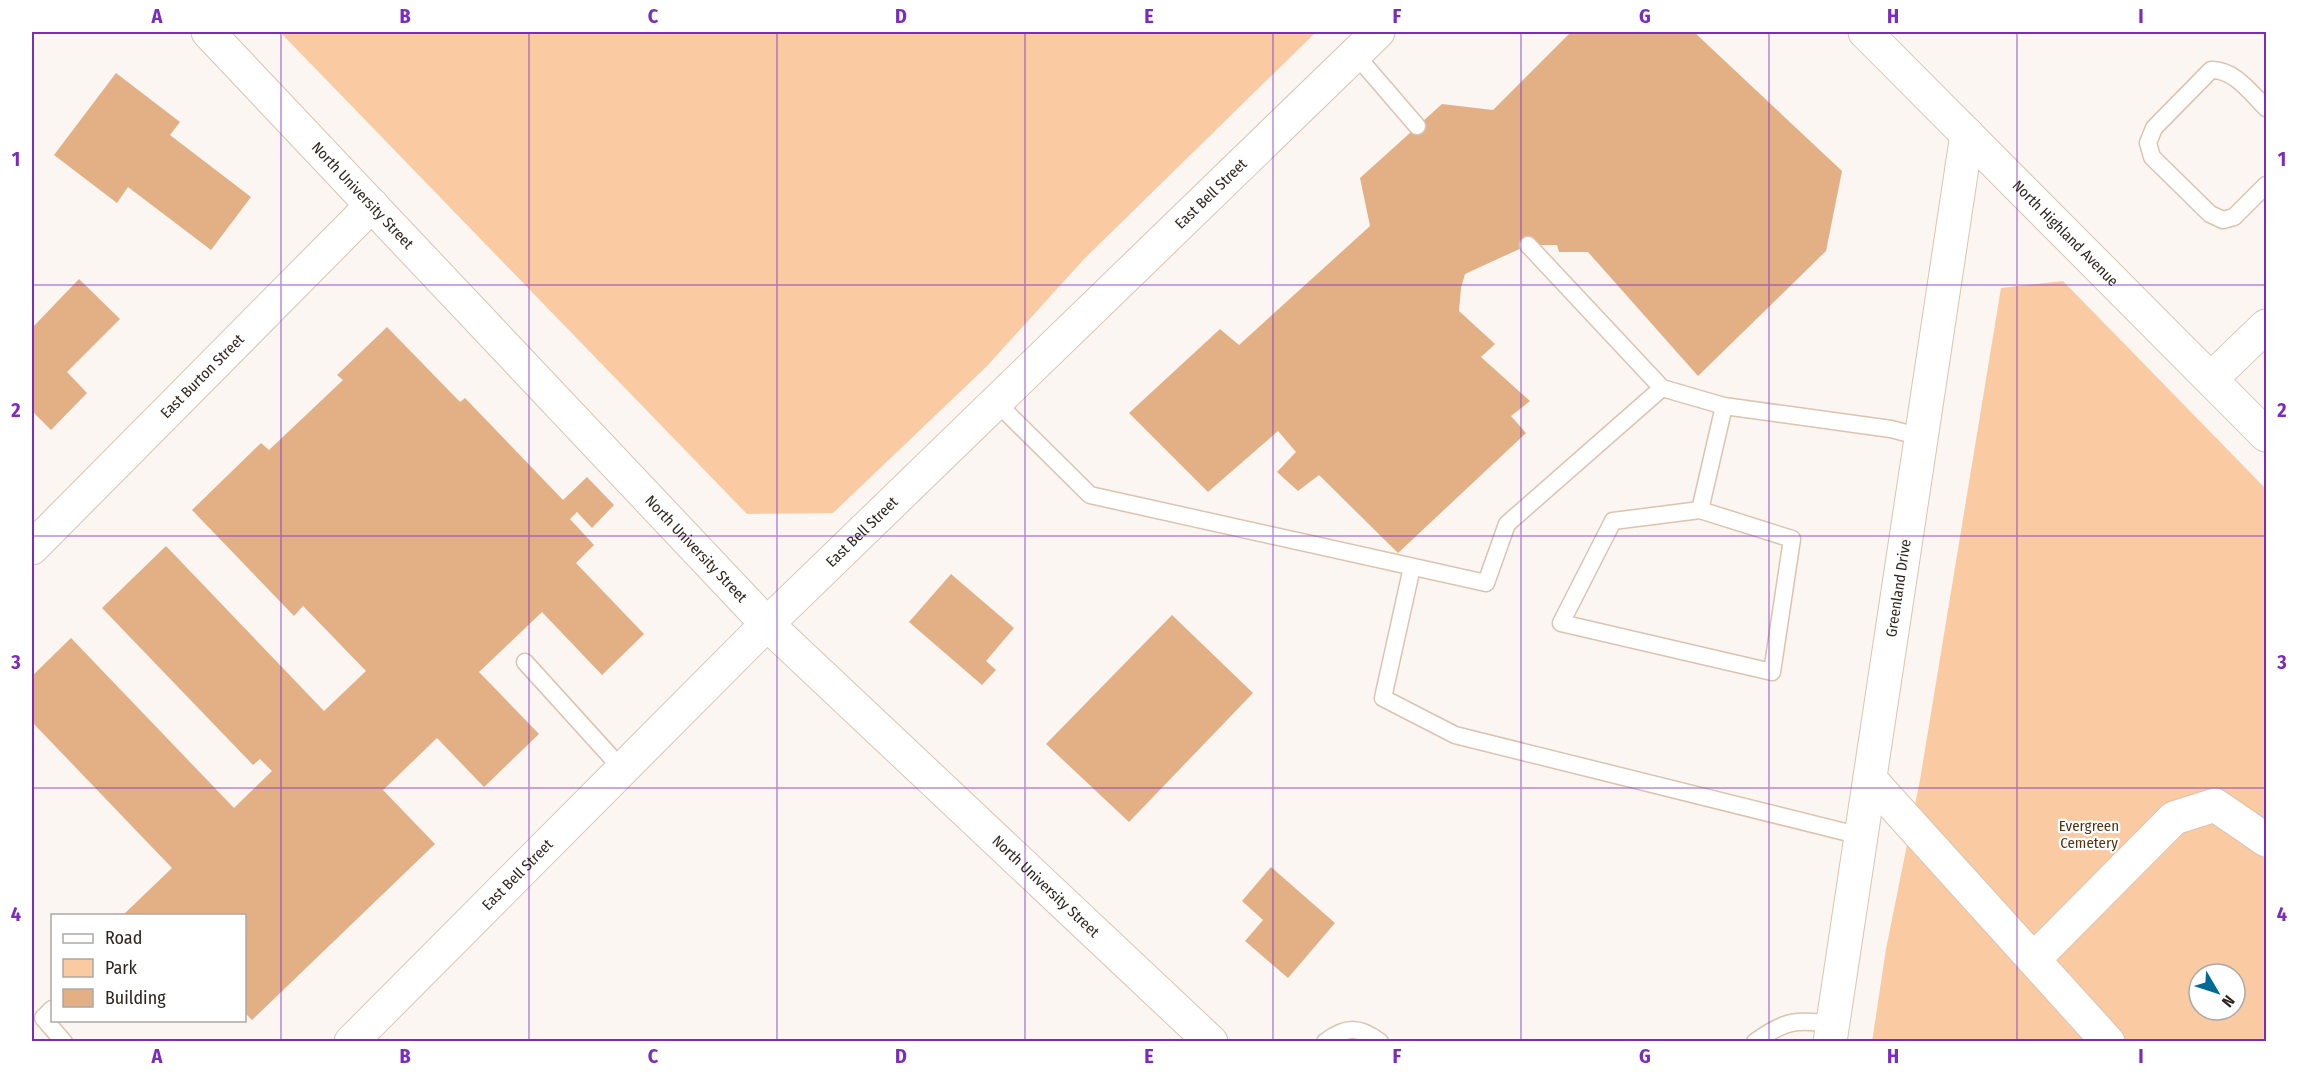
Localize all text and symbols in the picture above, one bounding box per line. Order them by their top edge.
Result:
text: A [151,4,164,28]
text: B [399,4,411,28]
text: C [648,4,659,28]
text: D [895,4,907,28]
text: E [1144,4,1154,28]
text: F [1393,4,1402,28]
text: G [1639,4,1651,28]
text: H [1887,4,1899,28]
text: I [2138,4,2144,28]
street label: North University Street [308,138,417,253]
text: 1 [12,147,20,171]
text: 1 [2278,147,2286,171]
street label: East Bell Street [1171,155,1251,233]
street label: North Highland Avenue [2009,177,2122,290]
street label: East Burton Street [157,330,248,422]
text: 2 [10,398,21,422]
text: 2 [2276,398,2287,422]
street label: North University Street [641,492,751,606]
street label: East Bell Street [822,493,902,571]
street label: Greenland Drive [1882,538,1915,638]
text: 3 [10,650,21,674]
text: 3 [2276,650,2287,674]
park label: Evergreen Cemetery [2059,817,2119,852]
street label: North University Street [988,832,1103,941]
street label: East Bell Street [478,835,557,914]
text: 4 [11,902,21,926]
text: 4 [2277,902,2287,926]
legend [51,914,246,1022]
text: Road [105,927,142,949]
text: Park [105,957,138,979]
north arrow [2187,962,2247,1022]
text: Building [105,987,166,1009]
text: N [2218,991,2239,1011]
text: A [151,1044,164,1068]
text: B [399,1044,411,1068]
text: C [648,1044,659,1068]
text: D [895,1044,907,1068]
text: E [1144,1044,1154,1068]
text: F [1393,1044,1402,1068]
text: G [1639,1044,1651,1068]
text: H [1887,1044,1899,1068]
text: I [2138,1044,2144,1068]

